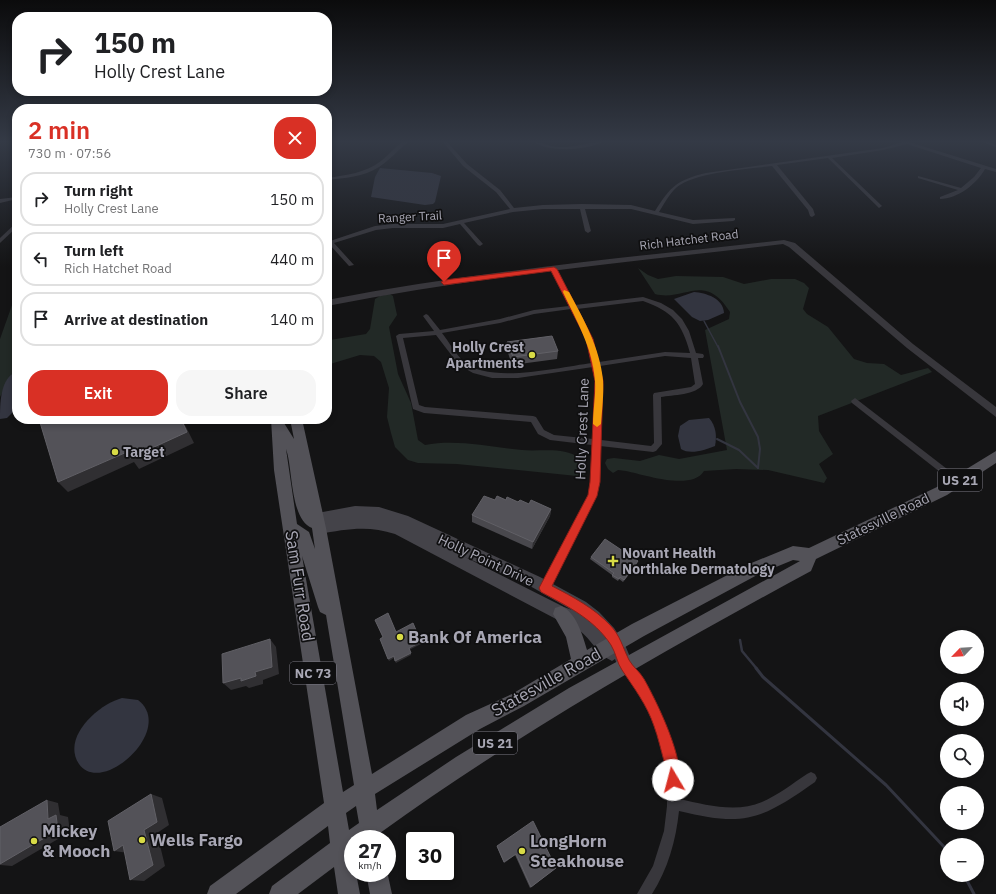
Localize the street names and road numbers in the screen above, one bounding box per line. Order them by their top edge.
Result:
street label: Ranger Trail [378,207,442,226]
street label: Rich Hatchet Road [639,226,739,253]
street label: Holly Crest Lane [571,377,593,480]
road number: US 21 [938,469,982,491]
street label: Statesville Road [834,489,932,549]
street label: Sam Furr Road [280,529,320,643]
street label: Holly Point Drive [435,530,537,590]
street label: Statesville Road [487,643,605,721]
road number: NC 73 [290,662,336,684]
road number: US 21 [473,732,517,754]

